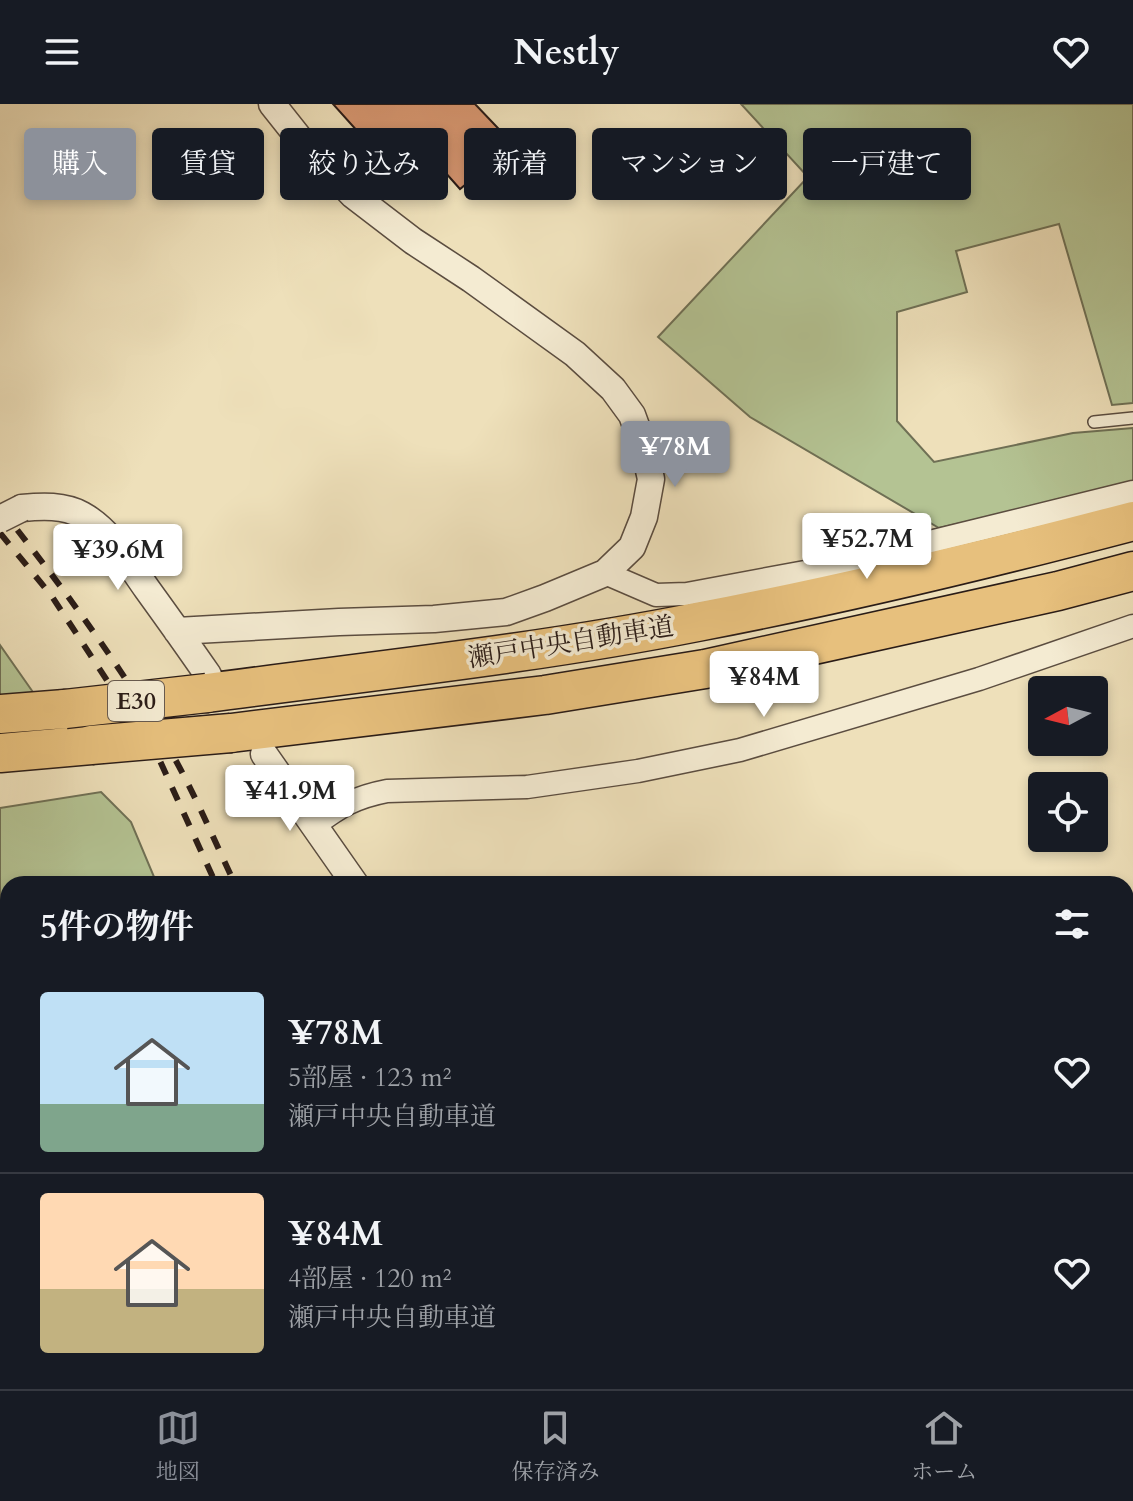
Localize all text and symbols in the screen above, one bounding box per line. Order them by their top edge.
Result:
text: Nestly [513,28,620,77]
icon: menu [40,30,84,74]
icon: heart [1049,30,1093,74]
chip: 購入 [24,128,136,200]
chip: 賃貸 [152,128,264,200]
chip: 絞り込み [280,128,448,200]
chip: 新着 [464,128,576,200]
chip: マンション [592,128,787,200]
chip: 一戸建て [803,128,971,200]
pin: ¥78M [628,421,722,489]
text: ¥78M [639,429,711,464]
pin: ¥52.7M [802,513,932,581]
text: ¥52.7M [820,521,914,556]
pin: ¥39.6M [53,524,183,592]
text: ¥39.6M [71,532,165,567]
street label: 瀬戸中央自動車道 [466,608,676,676]
pin: ¥84M [717,651,811,719]
text: ¥84M [728,659,800,694]
north arrow [1028,676,1108,756]
map controls [1028,676,1108,852]
road number: E30 [108,681,164,721]
pin: ¥41.9M [225,765,355,833]
button: locate [1028,772,1108,852]
text: ¥41.9M [243,773,337,808]
icon: filters [1050,902,1094,946]
text: 5件の物件 [40,904,193,950]
text: ¥78M [288,1010,383,1056]
icon: home [104,1024,200,1120]
icon: heart [1050,1050,1094,1094]
text: 5部屋 · 123 m² [288,1060,452,1095]
text: 瀬戸中央自動車道 [288,1099,496,1134]
text: ¥84M [288,1211,383,1257]
icon: home [104,1225,200,1321]
icon: heart [1050,1251,1094,1295]
text: 4部屋 · 120 m² [288,1261,452,1296]
text: 瀬戸中央自動車道 [288,1300,496,1335]
tab: 地図 [156,1406,200,1487]
tab: 保存済み [511,1406,599,1487]
tab: ホーム [911,1406,977,1487]

